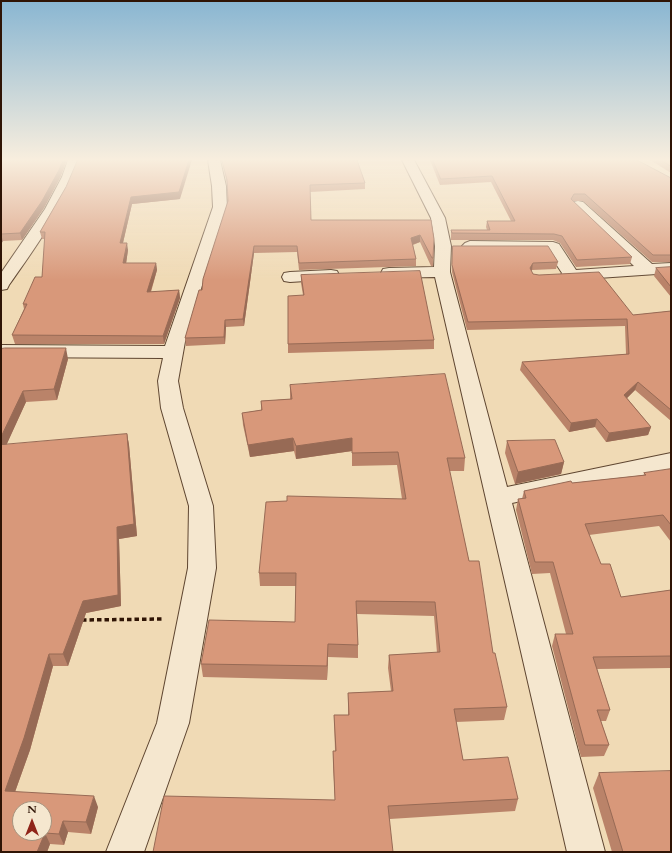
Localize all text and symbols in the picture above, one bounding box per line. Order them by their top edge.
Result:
north arrow [12,801,52,841]
text: N [27,802,37,817]

